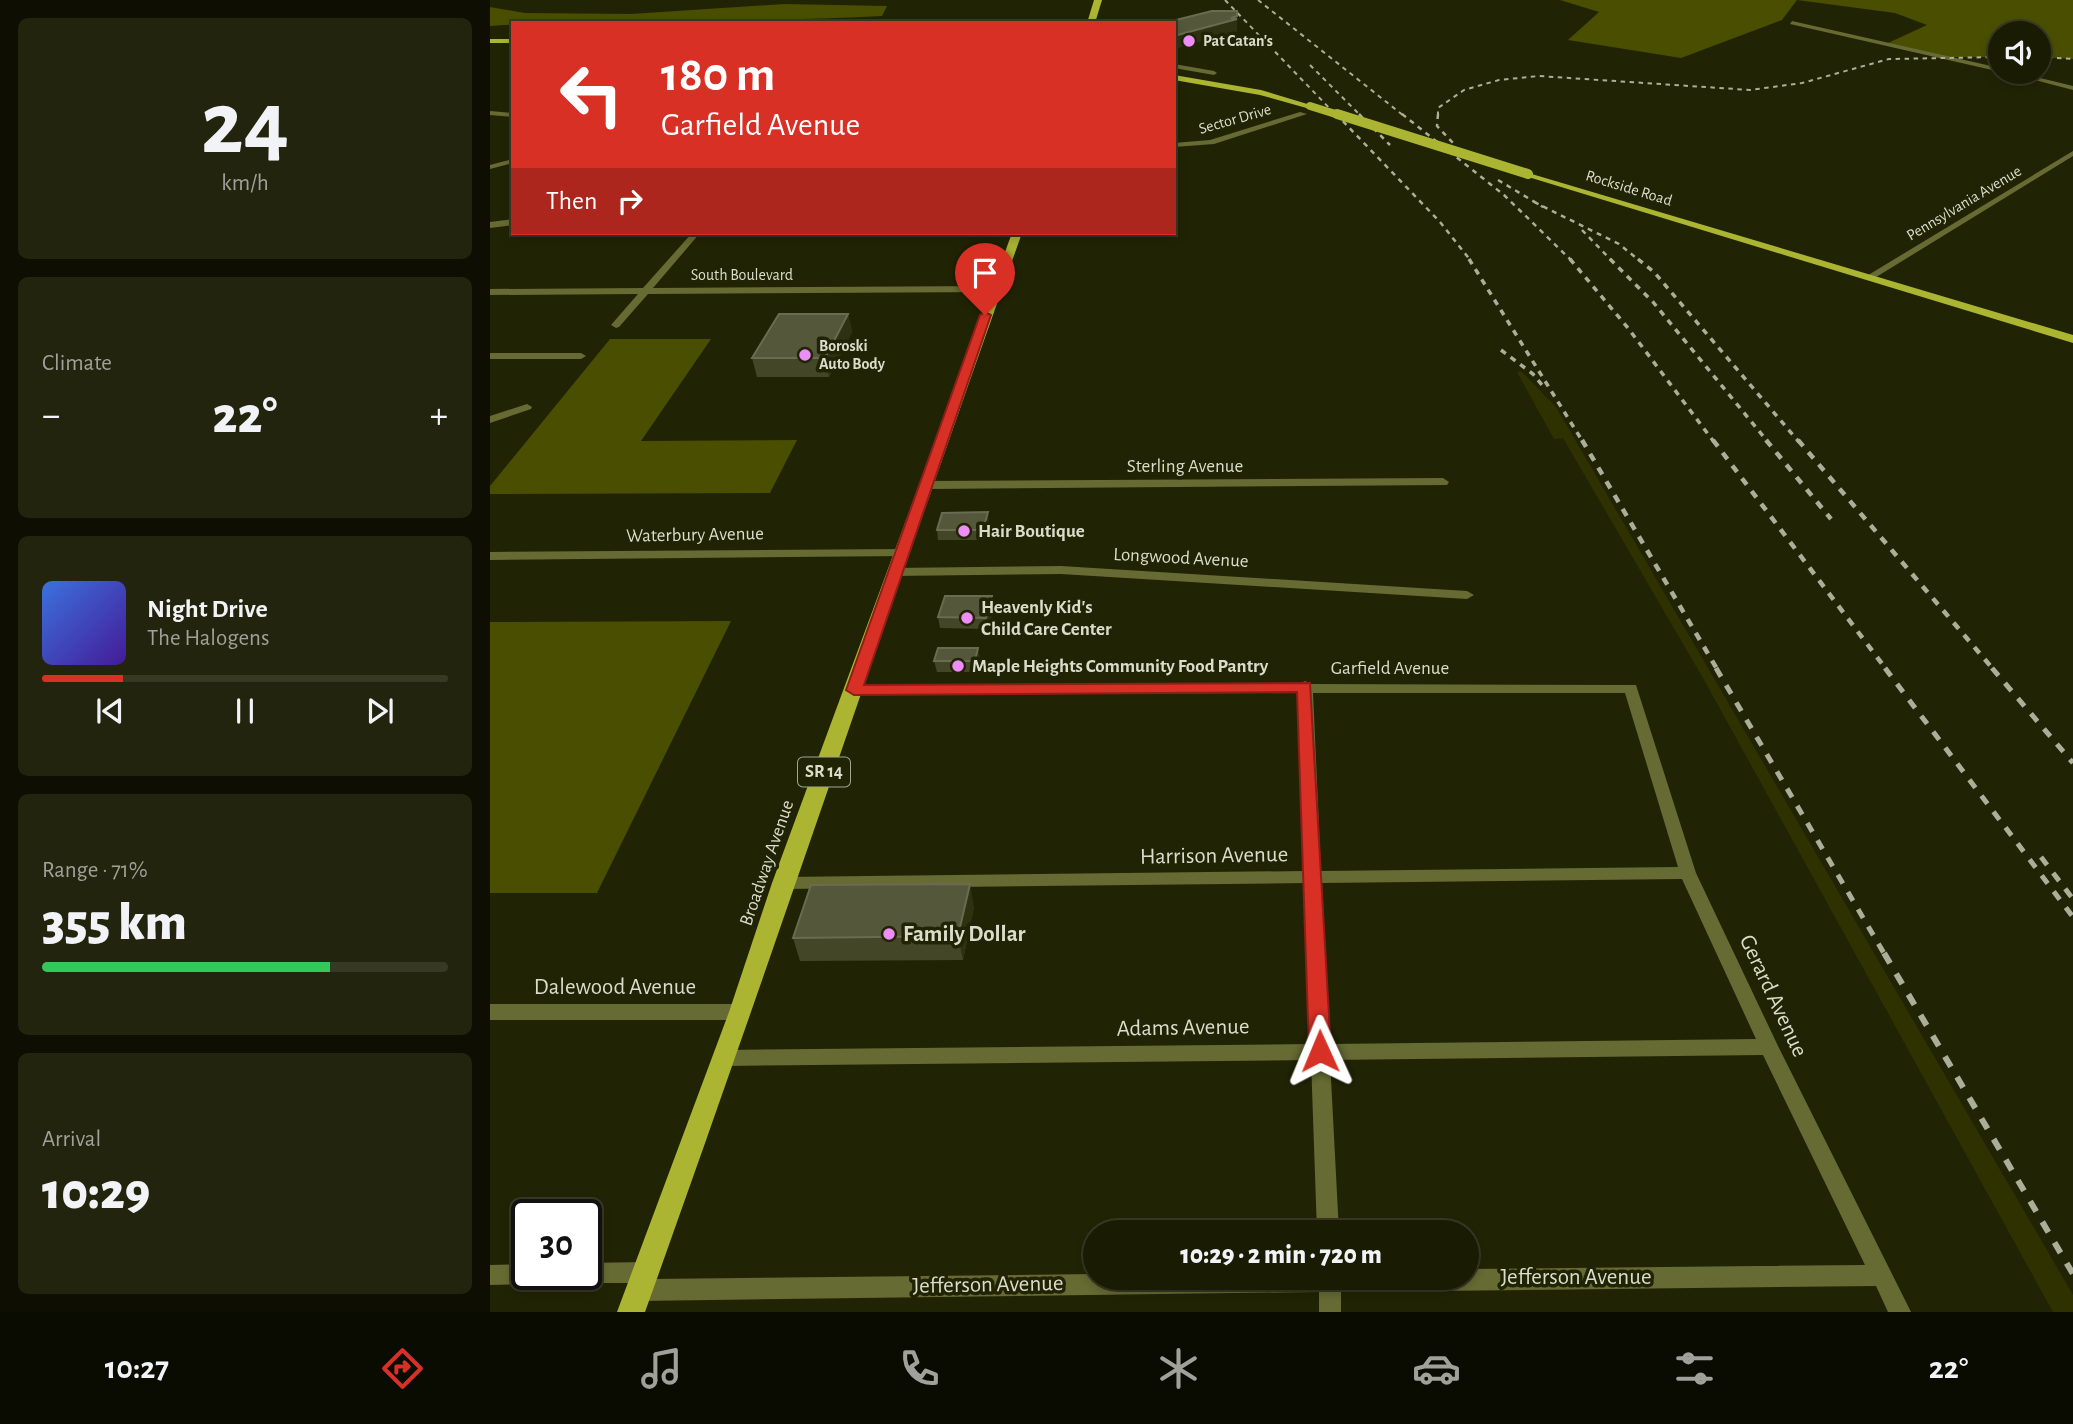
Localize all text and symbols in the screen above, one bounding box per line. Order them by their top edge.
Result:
map controls [1988,21,2051,84]
button: sound [1988,21,2051,84]
marker: Pat Catan's [1181,33,1197,49]
place label: Pat Catan's [1203,33,1273,49]
icon: left [546,49,637,140]
text: 180 m [661,51,775,100]
text: 24 [201,79,289,170]
street label: Sector Drive [1197,101,1273,137]
text: Garfield Avenue [661,109,860,141]
street label: Pennsylvania Avenue [1904,163,2025,244]
street label: Rockside Road [1584,167,1674,209]
text: km/h [221,172,269,195]
icon: right [611,182,649,220]
text: Then [546,188,597,214]
pin [955,243,1015,315]
icon: arrive [966,254,1004,292]
street label: South Boulevard [691,267,793,283]
place label: Boroski Auto Body [819,338,886,373]
marker: Boroski Auto Body [797,347,813,363]
text: Climate [42,352,112,375]
text: 22° [212,390,278,442]
text: − [42,397,60,435]
text: + [430,397,448,435]
street label: Sterling Avenue [1127,457,1243,476]
place label: Hair Boutique [978,522,1085,541]
marker: Hair Boutique [956,523,972,539]
street label: Waterbury Avenue [626,524,764,546]
street label: Longwood Avenue [1113,545,1249,571]
text: Night Drive [147,596,268,622]
place label: Heavenly Kid's Child Care Center [981,598,1112,639]
marker: Heavenly Kid's Child Care Center [959,610,975,626]
text: The Halogens [147,627,269,650]
place label: Maple Heights Community Food Pantry [972,657,1269,676]
marker: Maple Heights Community Food Pantry [950,658,966,674]
street label: Garfield Avenue [1331,659,1449,678]
icon: previous [91,692,129,730]
icon: pause [226,692,264,730]
icon: next [361,692,399,730]
road number: SR 14 [798,758,850,786]
street label: Broadway Avenue [737,798,797,928]
street label: Harrison Avenue [1140,843,1288,869]
text: Range · 71% [42,859,148,882]
text: 355 km [42,897,187,949]
place label: Family Dollar [903,923,1026,946]
marker: Family Dollar [881,926,897,942]
street label: Gerard Avenue [1735,931,1811,1061]
street label: Dalewood Avenue [534,976,696,999]
position arrow [1283,1014,1357,1088]
street label: Adams Avenue [1116,1015,1250,1041]
text: Arrival [42,1128,101,1151]
text: 10:29 [42,1166,150,1218]
speed limit sign: 30 [511,1199,602,1290]
text: 10:29 · 2 min · 720 m [1180,1242,1382,1268]
street label: Jefferson Avenue [1500,1266,1652,1289]
street label: Jefferson Avenue [912,1272,1064,1298]
icon: directions [378,1344,427,1393]
icon: music [637,1344,686,1393]
icon: phone [895,1344,944,1393]
icon: climate [1154,1344,1203,1393]
icon: car [1412,1344,1461,1393]
icon: filters [1670,1344,1719,1393]
text: 10:27 [105,1352,169,1384]
text: 22° [1929,1352,1968,1384]

